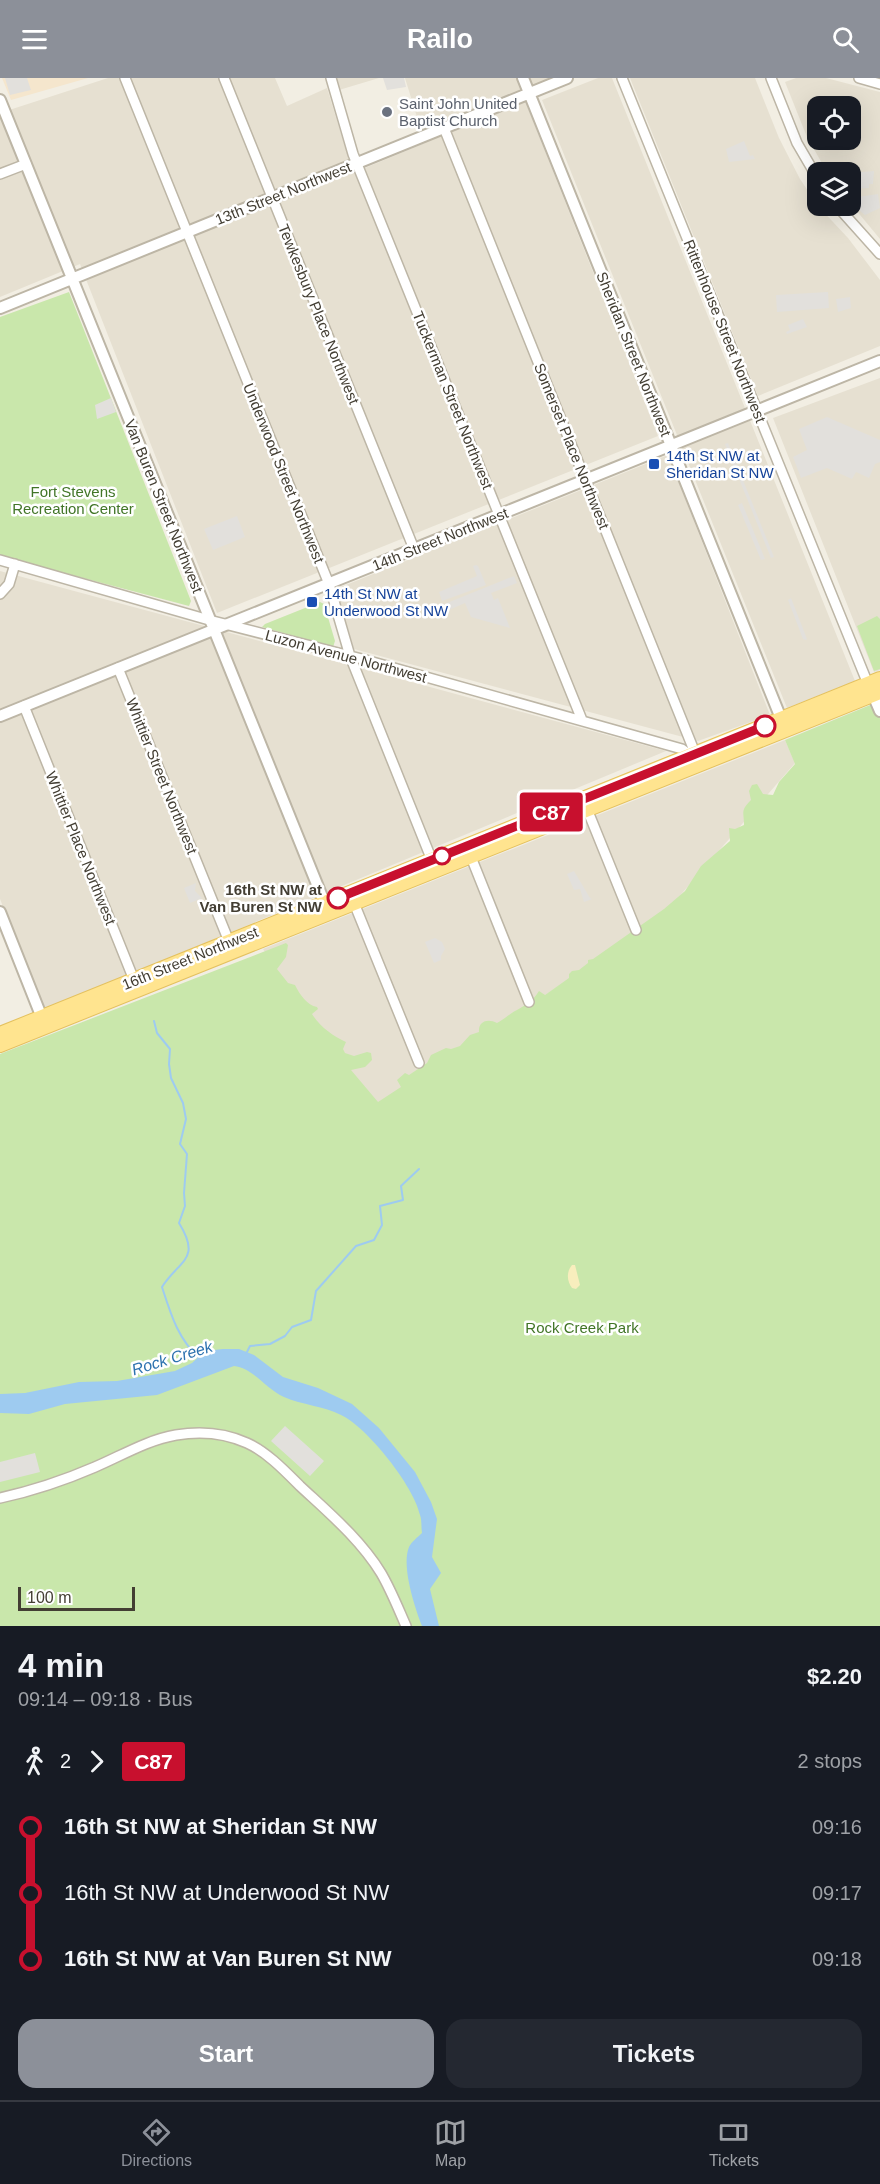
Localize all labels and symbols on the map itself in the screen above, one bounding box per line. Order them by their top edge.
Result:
place label: Saint John United Baptist Church [399,95,517,129]
marker: Saint John United Baptist Church [380,105,394,119]
street label: 13th Street Northwest [213,158,354,228]
street label: Tewkesbury Place Northwest [275,222,363,407]
street label: Rittenhouse Street Northwest [680,237,770,426]
street label: Sheridan Street Northwest [593,269,675,440]
street label: Tuckerman Street Northwest [409,309,497,492]
street label: Somerset Place Northwest [531,360,613,532]
street label: Underwood Street Northwest [240,381,328,566]
street label: Van Buren Street Northwest [121,417,207,596]
place label: 14th St NW at Sheridan St NW [666,447,774,481]
marker: 14th St NW at Sheridan St NW [647,457,661,471]
park label: Fort Stevens Recreation Center [12,483,134,517]
street label: 14th Street Northwest [370,504,511,574]
place label: 14th St NW at Underwood St NW [324,585,449,619]
marker: 14th St NW at Underwood St NW [305,595,319,609]
street label: Luzon Avenue Northwest [263,626,429,686]
street label: Whittier Street Northwest [123,696,201,857]
unlabelled marker [754,715,776,737]
street label: Whittier Place Northwest [42,769,120,928]
line badge: C87 [516,792,586,832]
unlabelled marker [433,847,451,865]
place label: 16th St NW at Van Buren St NW [199,881,323,915]
marker: 16th St NW at Van Buren St NW [327,887,349,909]
street label: 16th Street Northwest [120,923,261,993]
park label: Rock Creek Park [525,1319,639,1336]
water label: Rock Creek [130,1337,215,1378]
scale bar [18,1584,135,1612]

